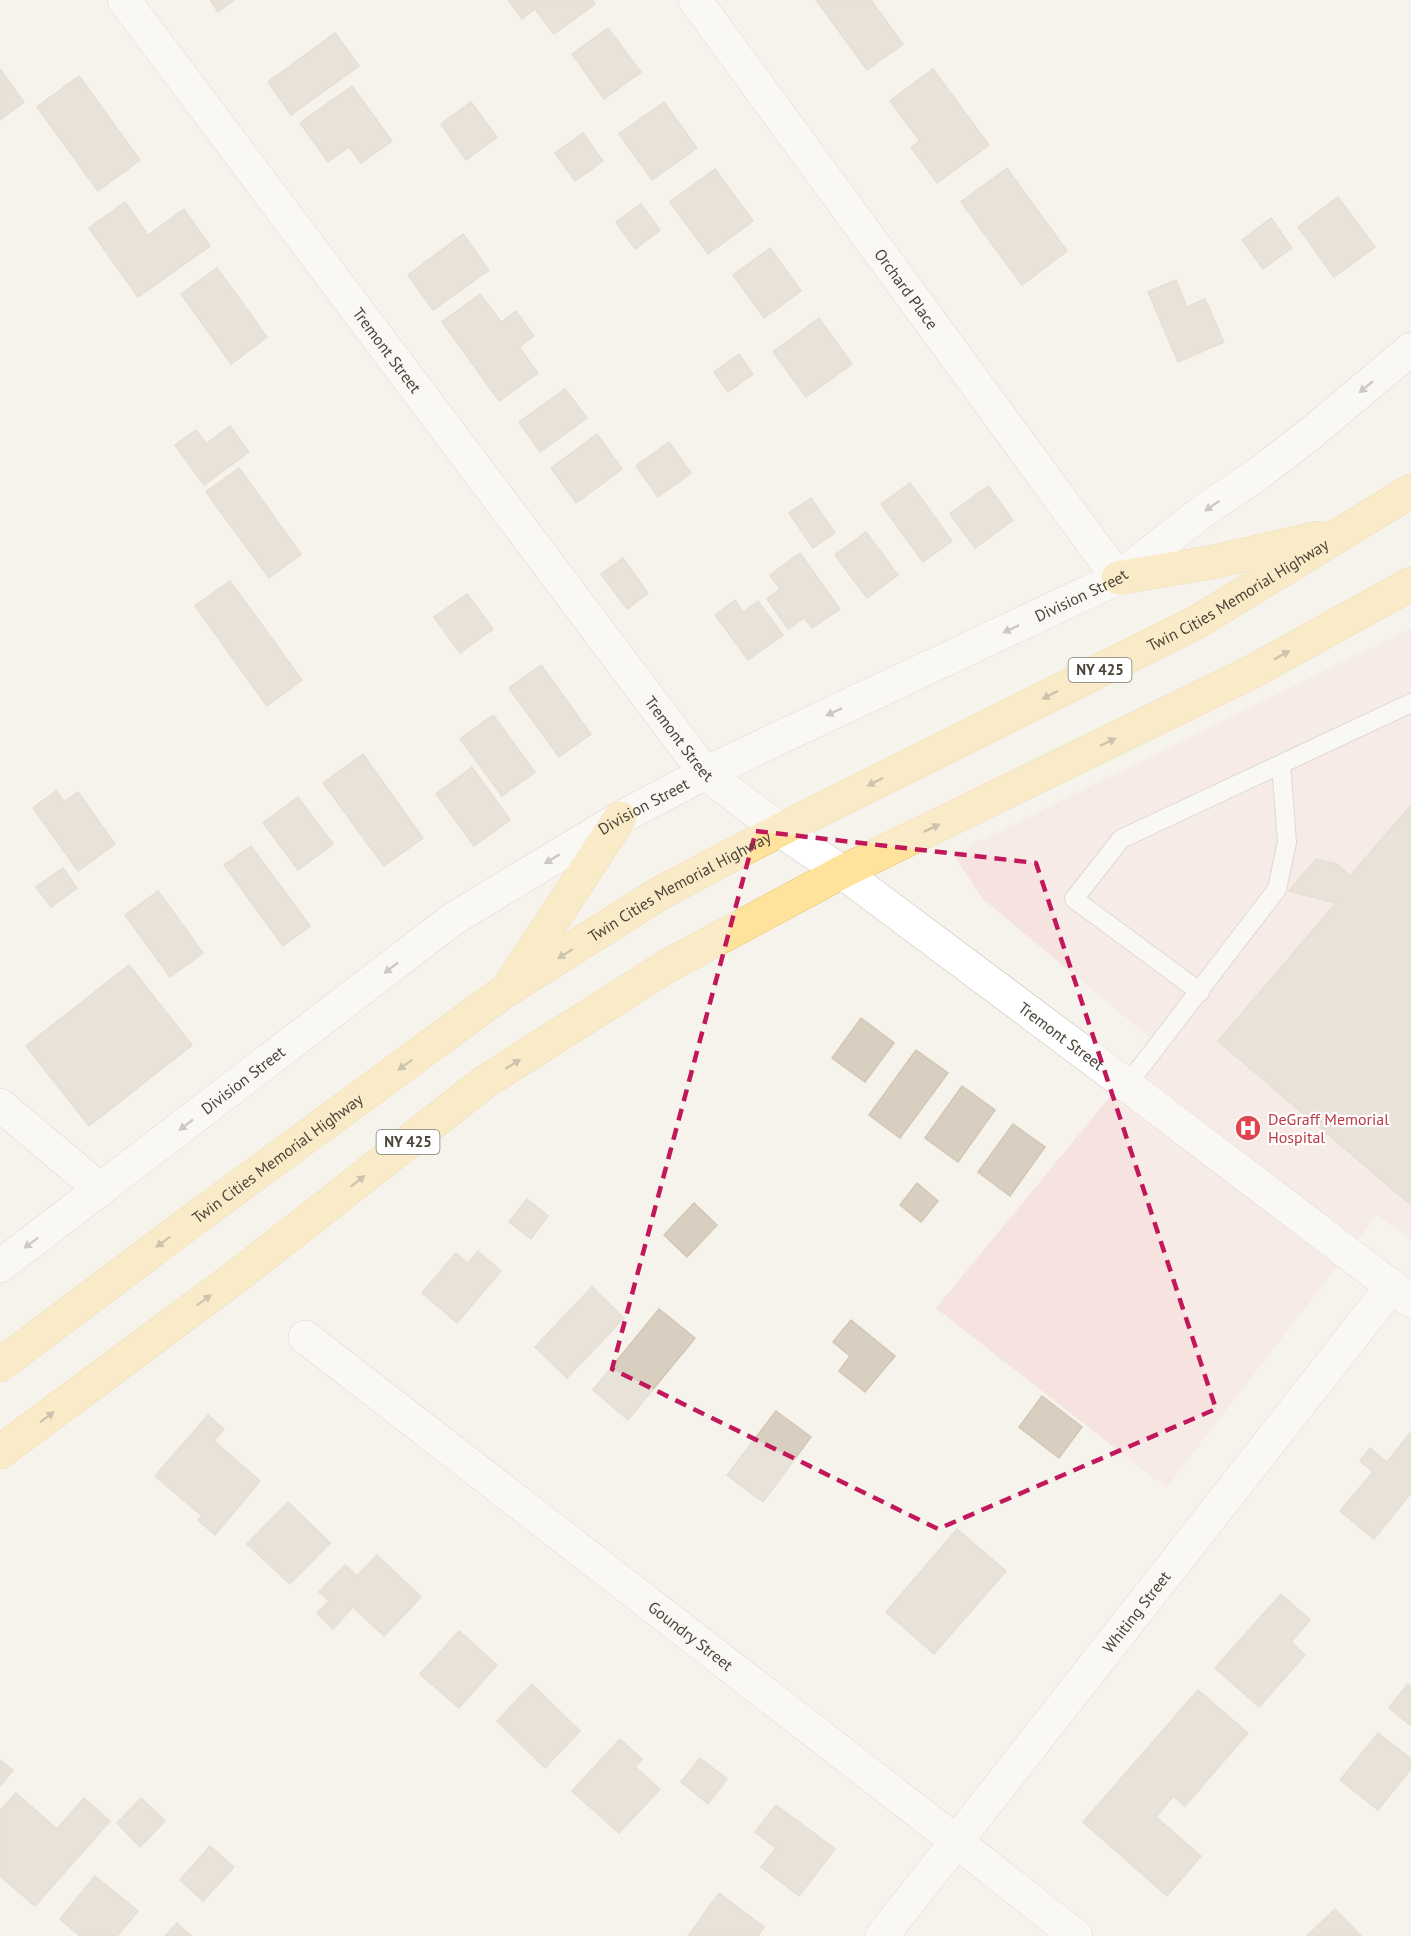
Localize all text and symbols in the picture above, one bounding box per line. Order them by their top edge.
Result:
street label: Orchard Place [870,245,943,333]
street label: Tremont Street [349,303,426,397]
one-way arrow [1359,380,1374,393]
one-way arrow [1204,500,1220,512]
street label: Twin Cities Memorial Highway [1144,534,1332,655]
street label: Division Street [1032,564,1132,626]
one-way arrow [1002,624,1019,633]
one-way arrow [1274,650,1291,660]
road number: NY 425 [1068,658,1132,682]
one-way arrow [1041,690,1058,700]
street label: Tremont Street [641,692,718,786]
one-way arrow [826,707,843,716]
one-way arrow [1099,737,1116,747]
street label: Division Street [594,773,693,839]
one-way arrow [866,777,884,787]
one-way arrow [924,823,941,832]
street label: Twin Cities Memorial Highway [584,826,775,946]
one-way arrow [544,854,560,865]
one-way arrow [557,948,573,959]
one-way arrow [383,961,398,973]
street label: Tremont Street [1015,998,1109,1075]
street label: Division Street [197,1041,289,1118]
one-way arrow [505,1058,521,1069]
one-way arrow [398,1059,414,1071]
street label: Twin Cities Memorial Highway [188,1089,367,1227]
place label: DeGraff Memorial Hospital [1268,1109,1389,1147]
hospital icon: DeGraff Memorial Hospital [1233,1113,1263,1143]
one-way arrow [178,1119,194,1131]
road number: NY 425 [376,1130,440,1154]
one-way arrow [350,1175,366,1188]
one-way arrow [156,1236,171,1248]
one-way arrow [23,1237,39,1249]
one-way arrow [196,1295,211,1307]
one-way arrow [39,1410,55,1423]
street label: Whiting Street [1098,1566,1175,1657]
street label: Goundry Street [644,1597,738,1675]

